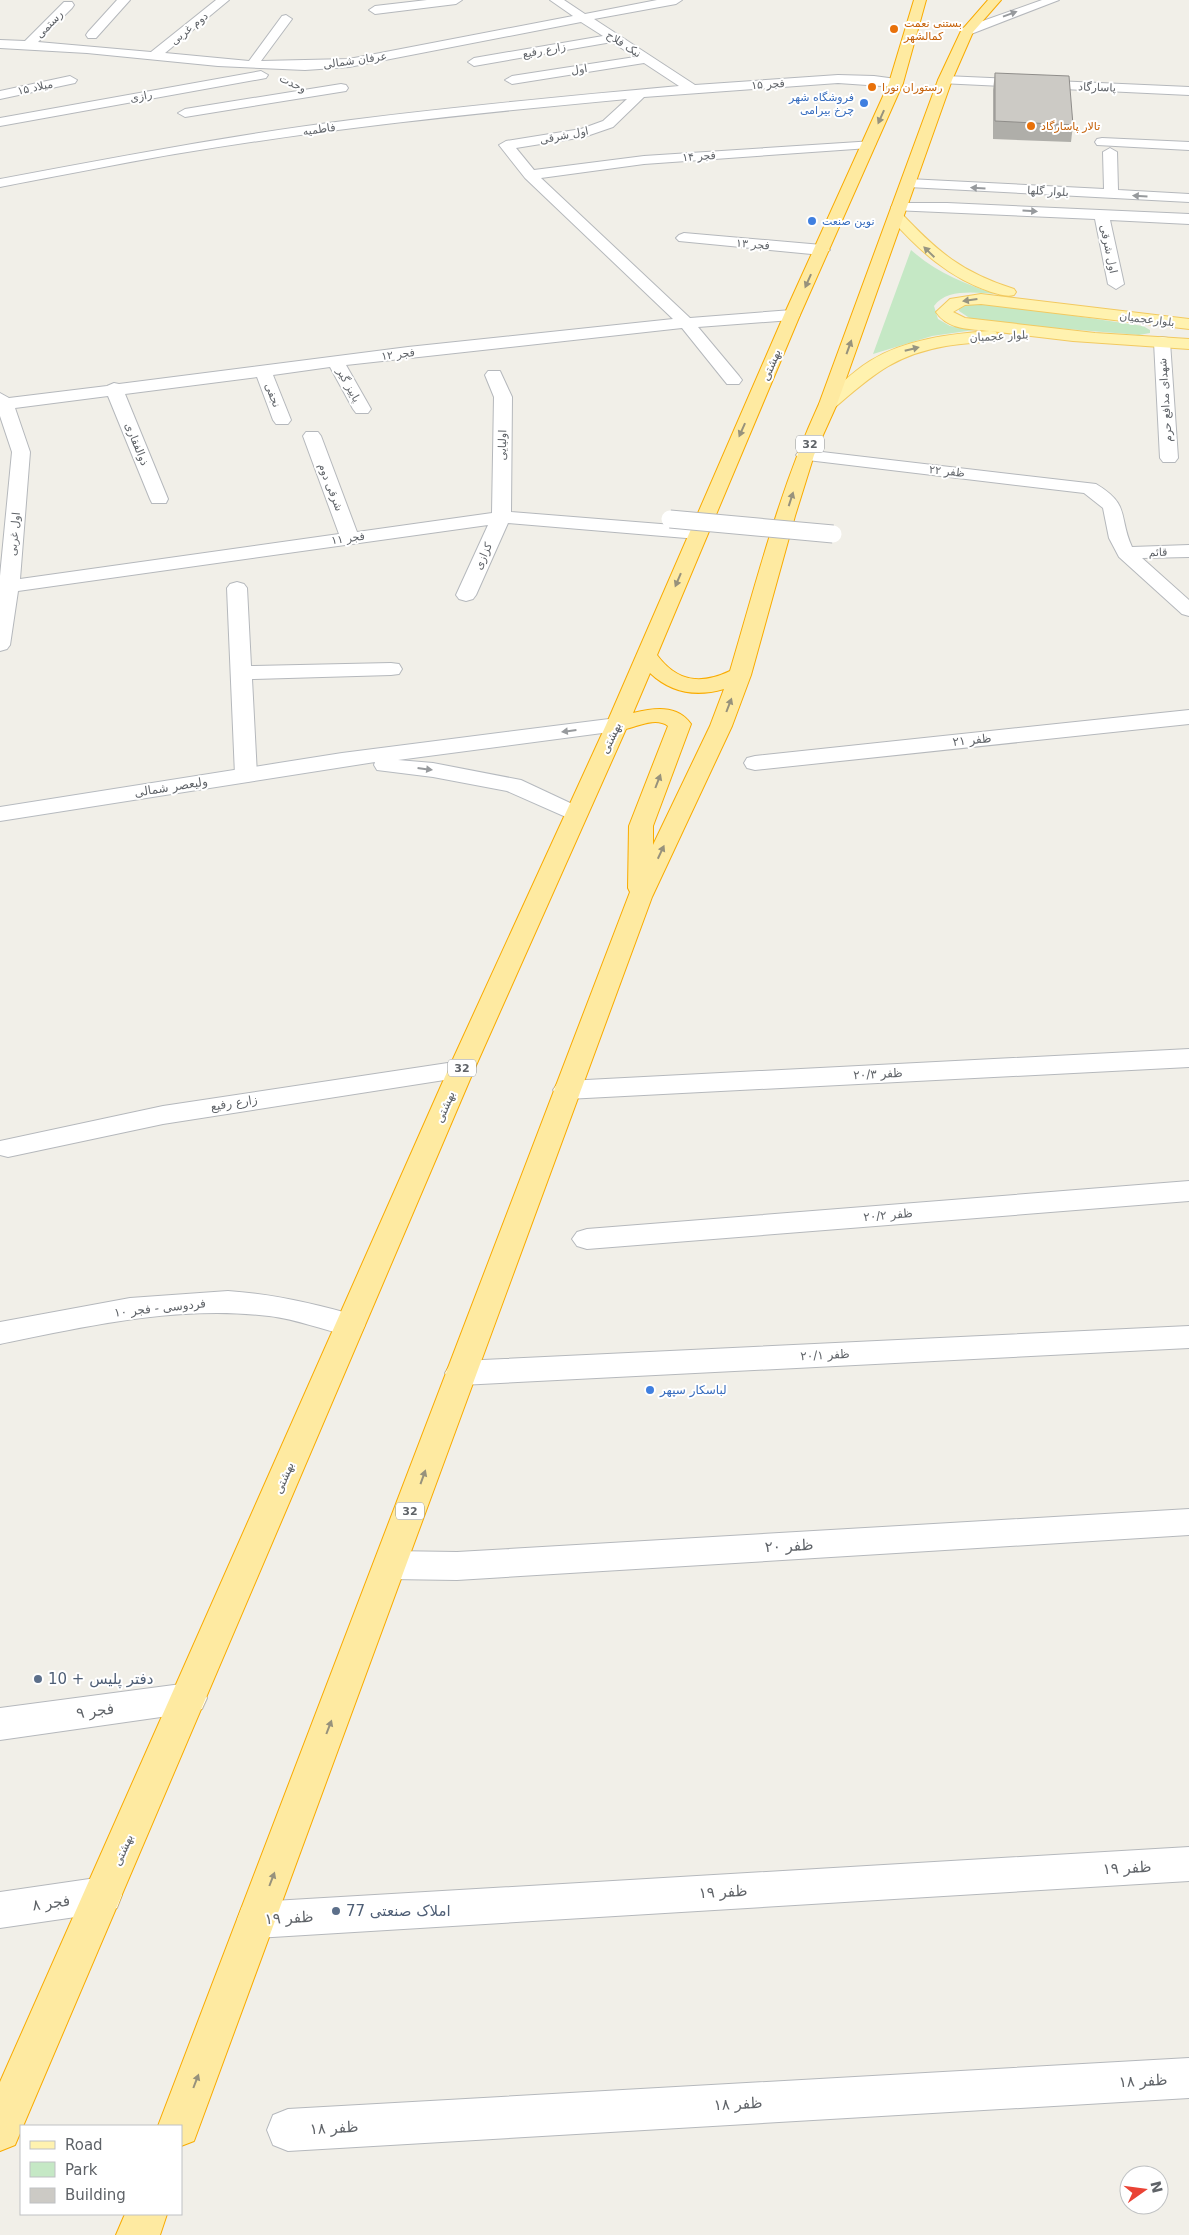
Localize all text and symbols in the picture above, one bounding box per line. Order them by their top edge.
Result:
street label: رستمی [33,8,66,41]
street label: دوم غربی [168,9,211,47]
one-way arrow [1002,10,1017,17]
place label: بستنی نعمت کمالشهر [903,17,962,43]
marker: بستنی نعمت کمالشهر [888,23,900,35]
street label: نیک فلاح [604,28,643,60]
street label: زارع رفیع [522,40,567,61]
street label: عرفان شمالی [322,50,388,71]
street label: اول [570,62,588,77]
street label: وحدت [277,71,308,95]
street label: میلاد ۱۵ [16,77,54,98]
street label: فجر ۱۵ [751,77,785,92]
street label: پاسارگاد [1078,80,1116,95]
marker: رستوران نورا [866,81,878,93]
place label: رستوران نورا [882,81,943,94]
street label: رازی [129,88,153,105]
place label: فروشگاه شهر چرخ بیرامی [788,91,854,117]
marker: فروشگاه شهر چرخ بیرامی [858,97,870,109]
one-way arrow [877,110,885,124]
marker: تالار پاسارگاد [1025,120,1037,132]
place label: تالار پاسارگاد [1041,120,1100,133]
street label: فاطمیه [302,121,336,138]
street label: اول شرقی [539,124,590,147]
street label: فجر ۱۴ [682,149,716,164]
one-way arrow [970,183,986,191]
street label: بلوار گلها [1027,184,1069,199]
one-way arrow [1132,191,1148,199]
one-way arrow [1023,207,1039,215]
marker: نوین صنعت [806,215,818,227]
place label: نوین صنعت [822,215,874,228]
street label: اول شرقی [1097,224,1120,275]
street label: فجر ۱۳ [736,237,770,252]
one-way arrow [924,246,936,258]
one-way arrow [803,274,811,288]
one-way arrow [961,296,977,304]
street label: بلوارعجمیان [1119,310,1175,329]
street label: بلوار عجمیان [969,328,1029,345]
one-way arrow [845,340,853,355]
one-way arrow [904,345,920,353]
street label: فجر ۱۲ [381,346,416,363]
street label: بهشتی [758,347,784,383]
street label: شهدای مدافع حرم [1156,357,1175,442]
street label: پاییز گیر [333,365,363,405]
street label: نجفی [262,381,283,409]
street label: ذوالفقاری [122,421,151,468]
one-way arrow [738,423,746,437]
street label: اولیایی [496,430,509,460]
road number: 32 [796,436,824,452]
street label: شرقی دوم [315,461,346,513]
street label: ظفر ۲۲ [929,463,966,480]
one-way arrow [787,491,795,506]
street label: اول غربی [6,512,23,556]
street label: فجر ۱۱ [330,530,366,547]
street label: کزازی [472,540,495,572]
street label: قائم [1148,546,1168,559]
one-way arrow [674,572,682,587]
one-way arrow [725,697,733,712]
street label: بهشتی [598,720,624,756]
one-way arrow [561,727,577,735]
street label: ظفر ۲۱ [952,731,992,750]
one-way arrow [417,765,433,773]
one-way arrow [654,773,662,788]
street label: ولیعصر شمالی [133,774,209,801]
one-way arrow [657,845,665,860]
road number: 32 [448,1060,476,1076]
street label: ظفر ۲۰/۳ [853,1066,903,1083]
street label: بهشتی [432,1089,458,1125]
street label: زارع رفیع [209,1092,259,1115]
street label: ظفر ۲۰/۲ [863,1206,913,1225]
street label: فردوسی - فجر ۱۰ [113,1296,207,1321]
street label: ظفر ۲۰/۱ [800,1347,850,1364]
place label: لباسکار سپهر [659,1383,727,1398]
marker: لباسکار سپهر [644,1384,656,1396]
street label: بهشتی [271,1460,297,1496]
one-way arrow [419,1470,427,1484]
road number: 32 [396,1502,424,1520]
street label: ظفر ۲۰ [764,1536,814,1556]
place label: دفتر پلیس + 10 [48,1670,153,1689]
marker: دفتر پلیس + 10 [32,1673,44,1685]
street label: فجر ۹ [75,1699,115,1723]
one-way arrow [325,1719,333,1734]
street label: بهشتی [110,1832,136,1868]
street label: ظفر ۱۹ [1102,1858,1152,1878]
one-way arrow [269,1872,276,1887]
street label: ظفر ۱۹ [698,1882,748,1902]
street label: فجر ۸ [31,1891,71,1915]
place label: املاک صنعتی 77 [346,1902,451,1920]
marker: املاک صنعتی 77 [330,1905,342,1917]
street label: ظفر ۱۹ [264,1908,314,1928]
street label: ظفر ۱۸ [1118,2071,1168,2091]
one-way arrow [193,2073,200,2088]
street label: ظفر ۱۸ [713,2094,763,2114]
street label: ظفر ۱۸ [309,2118,359,2138]
legend [20,2125,182,2215]
text: Road [65,2136,103,2154]
text: Park [65,2161,98,2179]
north arrow [1119,2165,1169,2215]
text: N [1147,2179,1166,2194]
text: Building [65,2186,126,2204]

